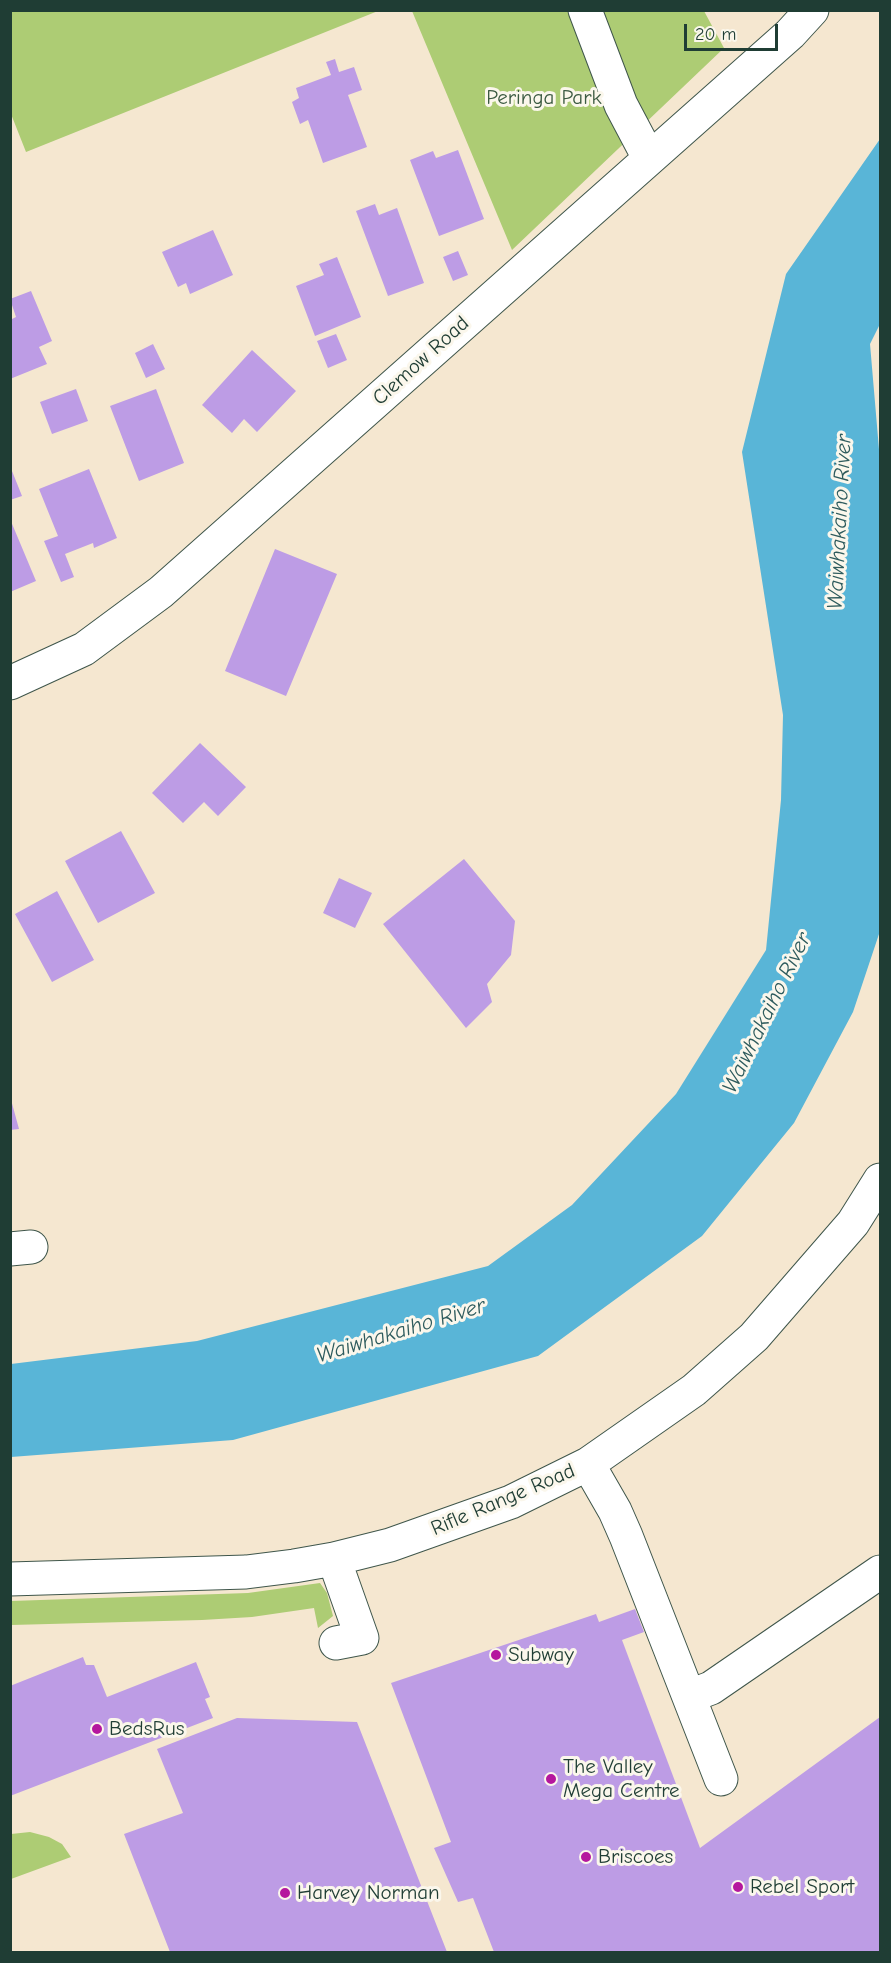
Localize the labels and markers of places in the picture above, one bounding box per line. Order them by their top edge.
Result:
place label: Subway [508,1642,574,1668]
marker: Subway [489,1648,503,1662]
place label: BedsRus [109,1716,184,1742]
marker: BedsRus [90,1722,104,1736]
place label: The Valley Mega Centre [563,1754,680,1804]
marker: The Valley Mega Centre [544,1772,558,1786]
place label: Briscoes [598,1844,673,1870]
marker: Briscoes [579,1850,593,1864]
place label: Rebel Sport [750,1874,854,1900]
place label: Harvey Norman [297,1880,440,1906]
marker: Rebel Sport [731,1880,745,1894]
marker: Harvey Norman [278,1886,292,1900]

